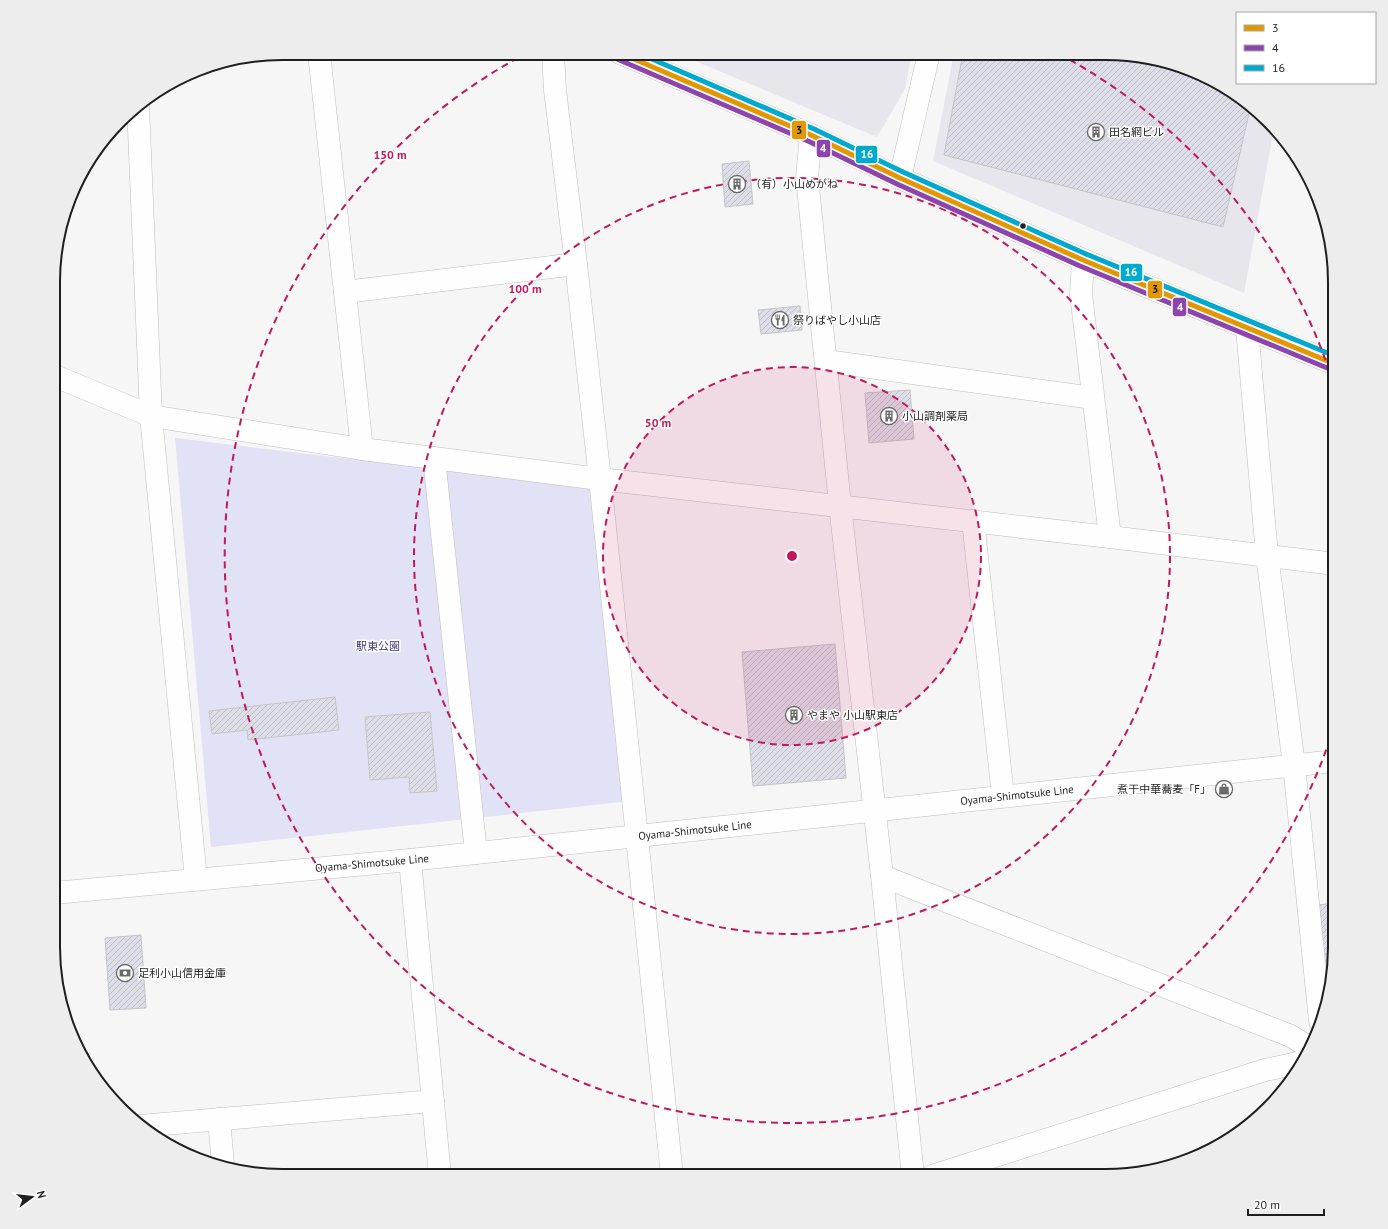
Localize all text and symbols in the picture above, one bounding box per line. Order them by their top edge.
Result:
legend [1236,12,1376,84]
text: 3 [1272,20,1279,35]
text: 4 [1272,40,1279,55]
text: 16 [1272,60,1285,75]
line badge: 3 [791,120,807,140]
building icon: 田名網ビル [1086,122,1106,142]
text: 3 [796,123,802,137]
place label: 田名網ビル [1109,125,1164,139]
line badge: 4 [816,139,831,158]
text: 4 [820,141,827,155]
line badge: 16 [855,145,878,164]
text: 150 m [373,147,407,162]
text: 16 [861,147,873,161]
building icon: （有）小山めがね [727,174,747,194]
place label: （有）小山めがね [750,177,838,191]
unlabelled marker [1018,221,1028,231]
line badge: 16 [1120,263,1143,282]
text: 16 [1125,265,1137,279]
line badge: 3 [1147,280,1163,299]
text: 100 m [508,281,542,296]
text: 3 [1152,282,1158,296]
line badge: 4 [1172,297,1187,317]
text: 4 [1177,300,1184,314]
restaurant icon: 祭りばやし小山店 [770,310,790,330]
place label: 祭りばやし小山店 [793,313,881,327]
building icon: 小山調剤薬局 [879,406,899,426]
place label: 小山調剤薬局 [902,409,968,423]
text: 50 m [645,415,671,430]
centre of rings [785,549,799,563]
park label: 駅東公園 [356,639,400,653]
building icon: やまや 小山駅東店 [784,705,804,725]
place label: やまや 小山駅東店 [807,708,898,722]
shop icon: 煮干中華蕎麦「F」 [1214,779,1234,799]
street label: Oyama-Shimotsuke Line [960,782,1075,808]
place label: 煮干中華蕎麦「F」 [1117,782,1211,796]
street label: Oyama-Shimotsuke Line [638,817,753,843]
street label: Oyama-Shimotsuke Line [315,851,430,875]
bank icon: 足利小山信用金庫 [115,963,135,983]
place label: 足利小山信用金庫 [138,966,226,980]
north arrow [12,1177,52,1217]
text: N [34,1189,49,1200]
scale bar [1248,1191,1324,1217]
text: 20 m [1254,1197,1280,1212]

